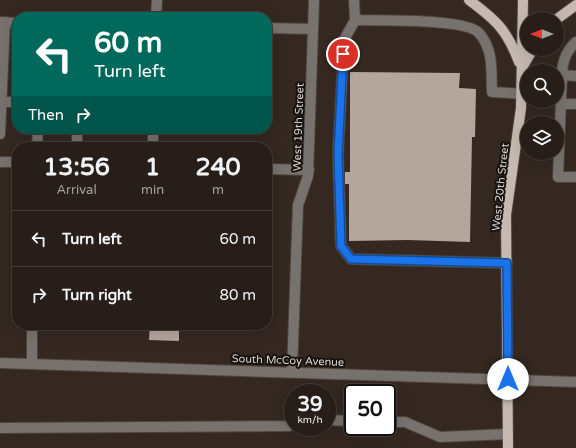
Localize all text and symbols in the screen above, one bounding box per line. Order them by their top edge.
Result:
north arrow [520,12,564,56]
map controls [520,12,564,160]
text: 60 m [94,26,162,60]
icon: left [28,28,80,80]
pin [326,37,360,71]
icon: arrive [332,43,354,65]
text: Turn left [94,60,166,82]
button: search [520,64,564,108]
street label: West 19th Street [290,83,307,171]
icon: right [72,104,94,126]
text: Then [28,106,64,124]
button: layers [520,116,564,160]
street label: West 20th Street [489,143,512,232]
text: 13:56 [43,153,110,182]
text: 1 [145,153,160,182]
text: 240 [195,153,241,182]
text: Arrival [56,182,97,198]
text: min [141,182,164,198]
text: m [212,182,224,198]
icon: left [28,228,50,250]
text: Turn left [62,230,122,248]
text: 60 m [219,230,256,248]
icon: right [28,284,50,306]
text: Turn right [62,286,132,304]
text: 80 m [219,286,256,304]
street label: South McCoy Avenue [232,352,344,369]
position arrow [487,358,529,400]
speed limit sign: 50 [344,384,396,436]
text: 39 [297,393,323,417]
text: km/h [297,414,323,426]

